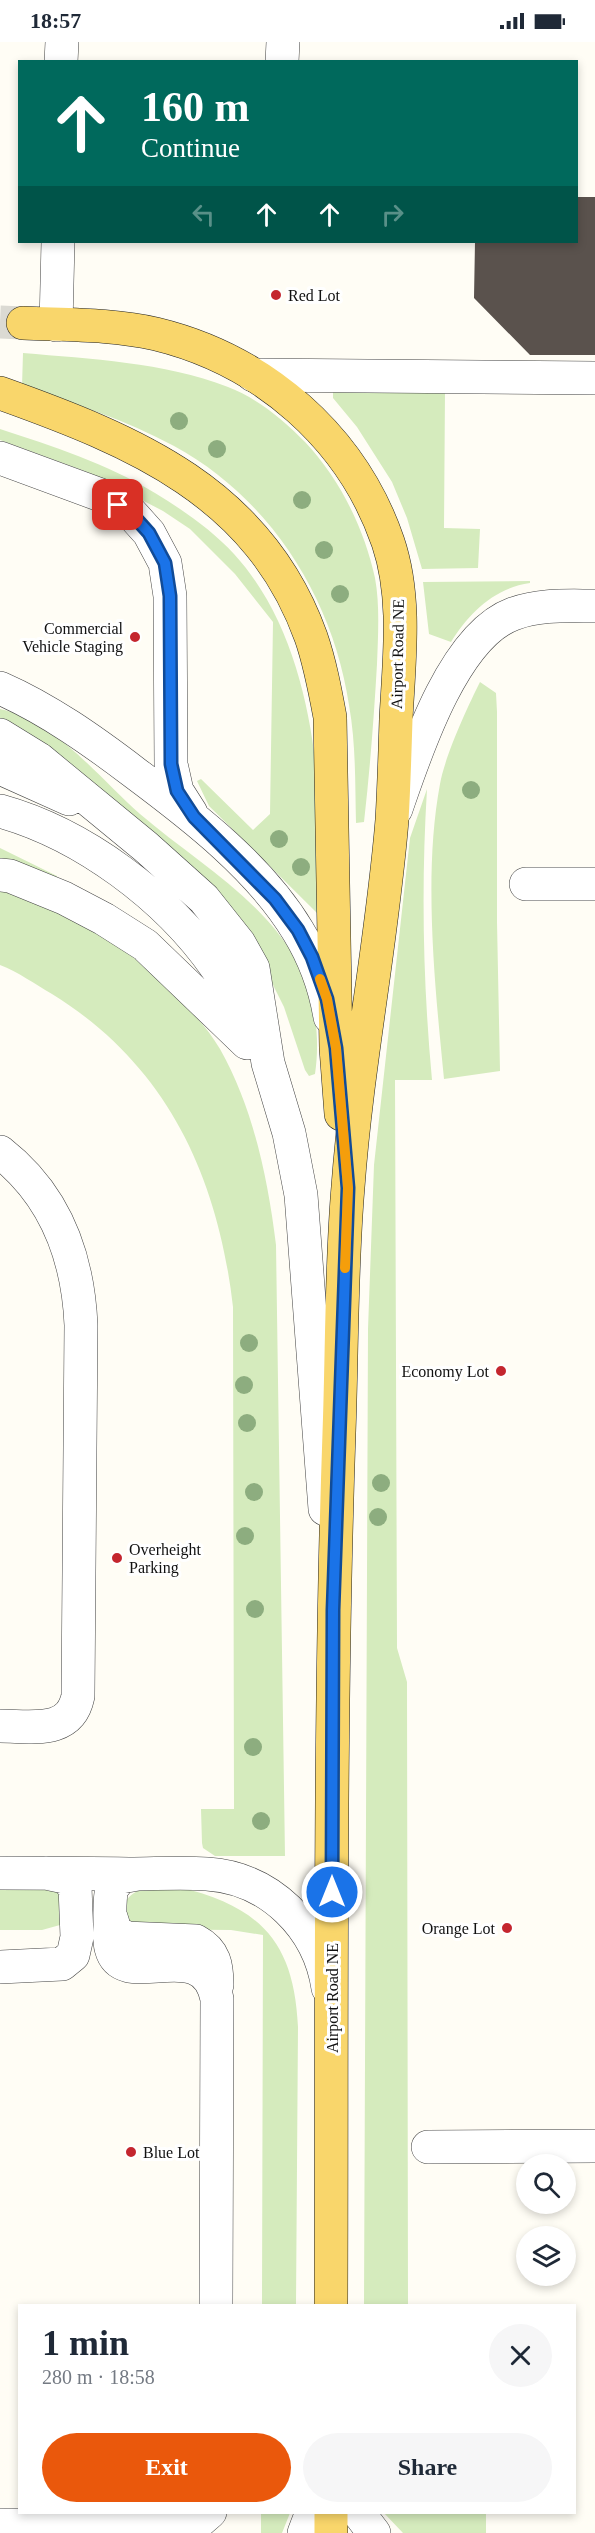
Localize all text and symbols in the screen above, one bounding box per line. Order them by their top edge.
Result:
text: 18:57 [30,8,81,33]
icon: ahead [42,84,120,162]
text: 160 m [141,84,250,130]
text: Continue [141,133,240,163]
icon: left [187,198,220,231]
icon: ahead [250,198,283,231]
icon: ahead [313,198,346,231]
icon: right [376,198,409,231]
place label: Red Lot [288,287,341,304]
marker: Red Lot [269,288,283,302]
pin [92,479,143,530]
icon: arrive [101,488,134,521]
street label: Airport Road NE [388,599,408,709]
place label: Commercial Vehicle Staging [22,620,124,656]
marker: Commercial Vehicle Staging [128,630,142,644]
place label: Economy Lot [401,1363,490,1381]
marker: Economy Lot [494,1364,508,1378]
place label: Overheight Parking [129,1541,202,1577]
marker: Overheight Parking [110,1551,124,1565]
position arrow [300,1860,364,1924]
place label: Orange Lot [422,1920,496,1938]
marker: Orange Lot [500,1921,514,1935]
street label: Airport Road NE [324,1943,342,2053]
place label: Blue Lot [143,2144,200,2161]
marker: Blue Lot [124,2145,138,2159]
map controls [516,2154,576,2286]
button: search [516,2154,576,2214]
button: layers [516,2226,576,2286]
text: 1 min [42,2323,129,2363]
button: close [489,2324,552,2387]
text: 280 m · 18:58 [42,2366,155,2388]
button: Exit [42,2433,291,2502]
button: Share [303,2433,552,2502]

